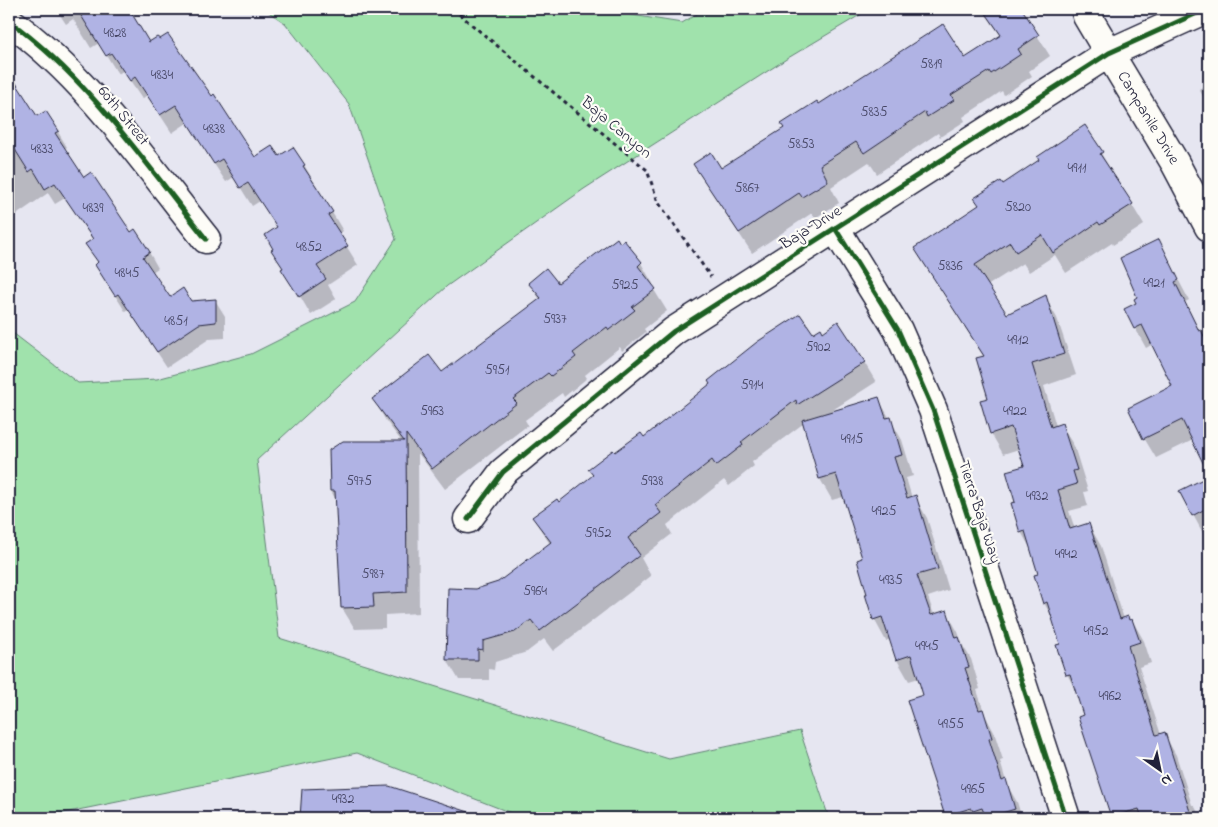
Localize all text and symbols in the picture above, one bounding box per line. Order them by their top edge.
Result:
house number: 4828 [103,23,127,44]
house number: 5819 [920,54,943,75]
house number: 4834 [151,65,174,86]
street label: Campanile Drive [1111,67,1186,170]
street label: 60th Street [91,81,155,152]
street label: Baja Canyon [575,90,657,165]
house number: 5835 [860,102,888,123]
house number: 4838 [203,119,225,140]
house number: 5853 [787,134,815,155]
house number: 4833 [31,139,54,160]
house number: 4911 [1068,158,1087,179]
house number: 5867 [734,178,760,199]
house number: 5820 [1005,197,1031,218]
house number: 4839 [82,198,104,219]
street label: Baja Drive [775,199,847,257]
house number: 4852 [296,237,322,258]
house number: 5836 [937,256,963,277]
house number: 4845 [115,263,139,284]
house number: 4921 [1143,273,1165,294]
house number: 5925 [611,275,639,296]
house number: 5937 [543,309,567,330]
house number: 4851 [164,311,188,332]
house number: 4912 [1007,330,1029,351]
house number: 5902 [805,337,831,358]
house number: 5951 [485,360,510,381]
house number: 5914 [741,375,763,396]
house number: 5963 [420,401,444,422]
house number: 4922 [1003,401,1027,422]
house number: 4915 [841,429,863,450]
street label: Tierra Baja Way [951,457,1007,567]
house number: 5975 [346,471,372,492]
house number: 5938 [640,471,664,492]
house number: 4932 [1026,486,1048,507]
house number: 4925 [872,501,896,522]
house number: 5952 [584,523,612,544]
house number: 4942 [1055,544,1077,565]
house number: 5987 [361,564,385,585]
house number: 4935 [879,570,903,591]
house number: 5964 [523,581,547,602]
house number: 4952 [1084,621,1109,642]
house number: 4945 [915,636,939,657]
house number: 4962 [1098,686,1122,707]
house number: 4955 [938,714,964,735]
north arrow [1136,744,1186,794]
text: N [1157,768,1176,791]
house number: 4965 [961,779,985,800]
house number: 4932 [332,789,354,810]

